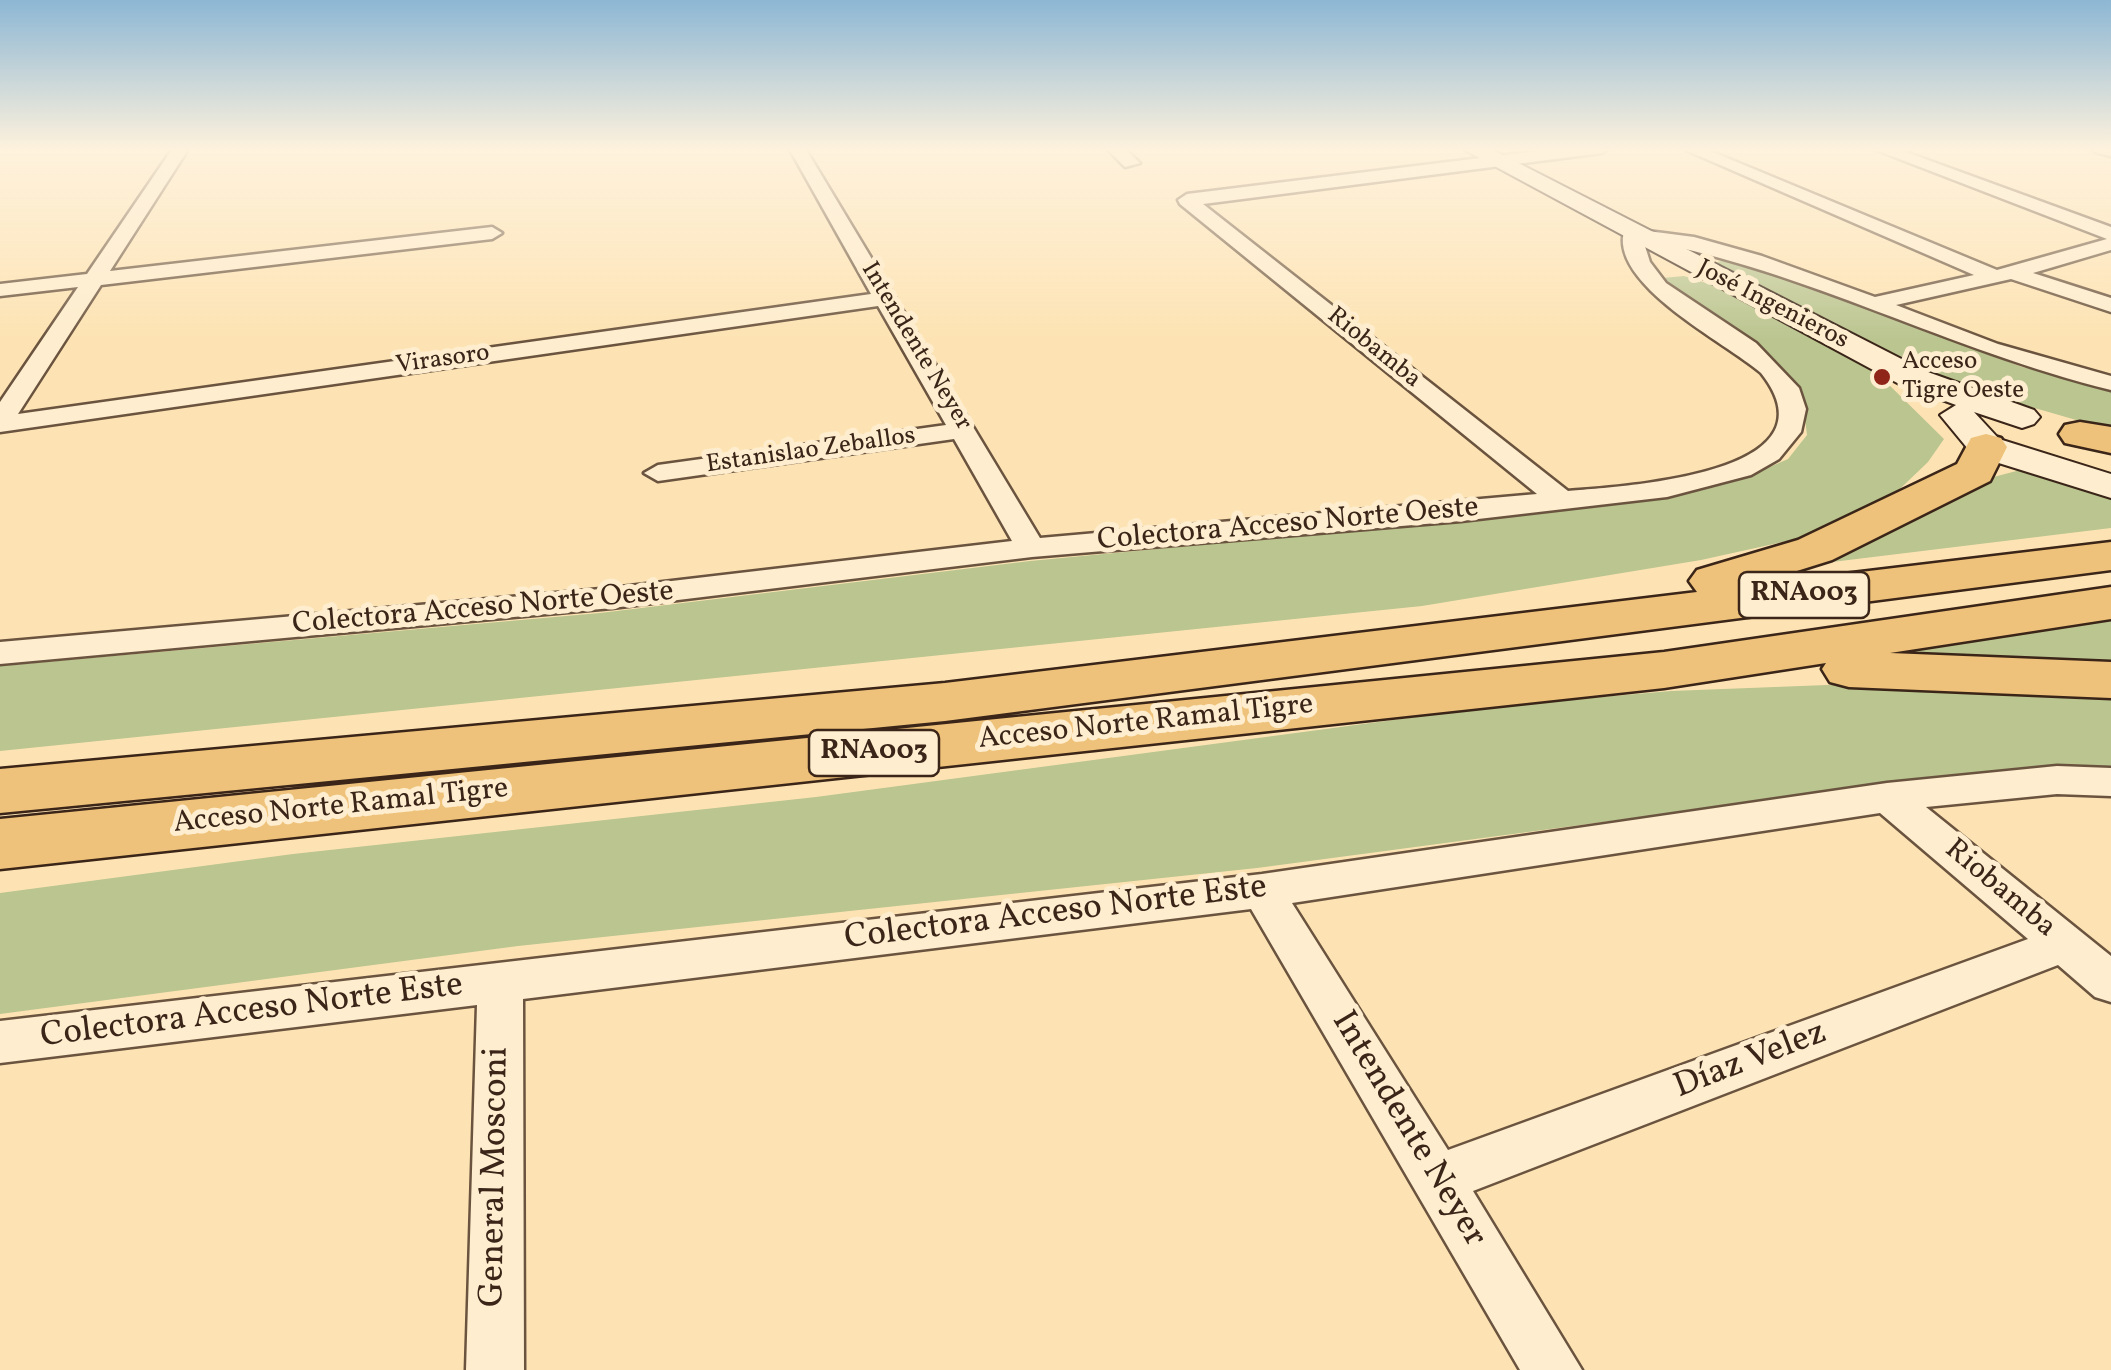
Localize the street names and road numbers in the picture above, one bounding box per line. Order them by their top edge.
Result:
street label: José Ingenieros [1691,255,1853,357]
street label: Intendente Neyer [853,257,977,437]
street label: Riobamba [1320,302,1426,396]
street label: Virasoro [394,340,492,382]
street label: Estanislao Zeballos [704,422,918,482]
street label: Colectora Acceso Norte Oeste [1096,491,1480,561]
road number: RNA003 [1739,572,1869,618]
street label: Colectora Acceso Norte Oeste [291,575,675,645]
street label: Acceso Norte Ramal Tigre [977,689,1315,759]
road number: RNA003 [809,730,939,776]
street label: Acceso Norte Ramal Tigre [172,773,510,843]
street label: Riobamba [1936,833,2062,947]
street label: Colectora Acceso Norte Este [842,868,1270,962]
street label: Colectora Acceso Norte Este [38,966,466,1060]
street label: Intendente Neyer [1320,1005,1494,1255]
street label: Díaz Velez [1669,1014,1833,1110]
street label: General Mosconi [474,1046,520,1308]

